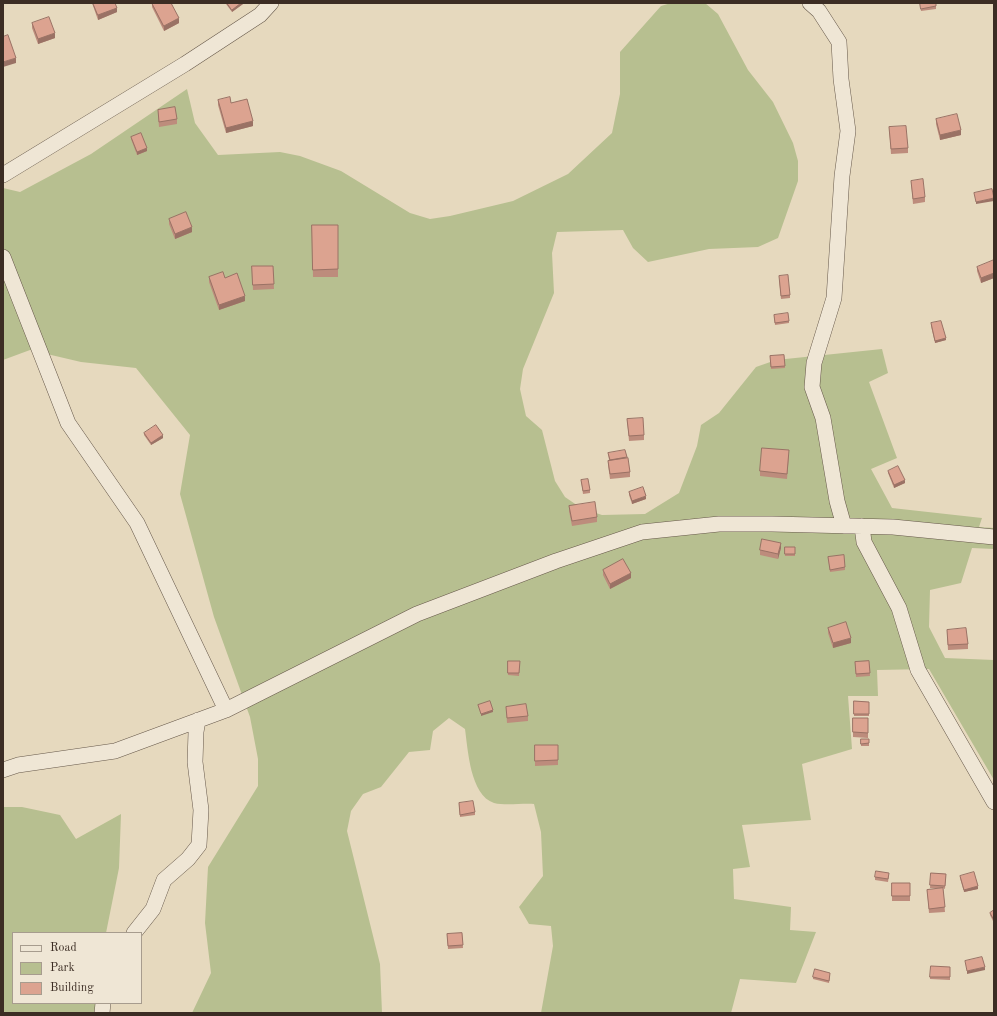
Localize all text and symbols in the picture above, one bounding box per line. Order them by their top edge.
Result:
legend [12,932,142,1004]
text: Road [50,942,77,954]
text: Park [50,962,75,974]
text: Building [50,982,94,994]

